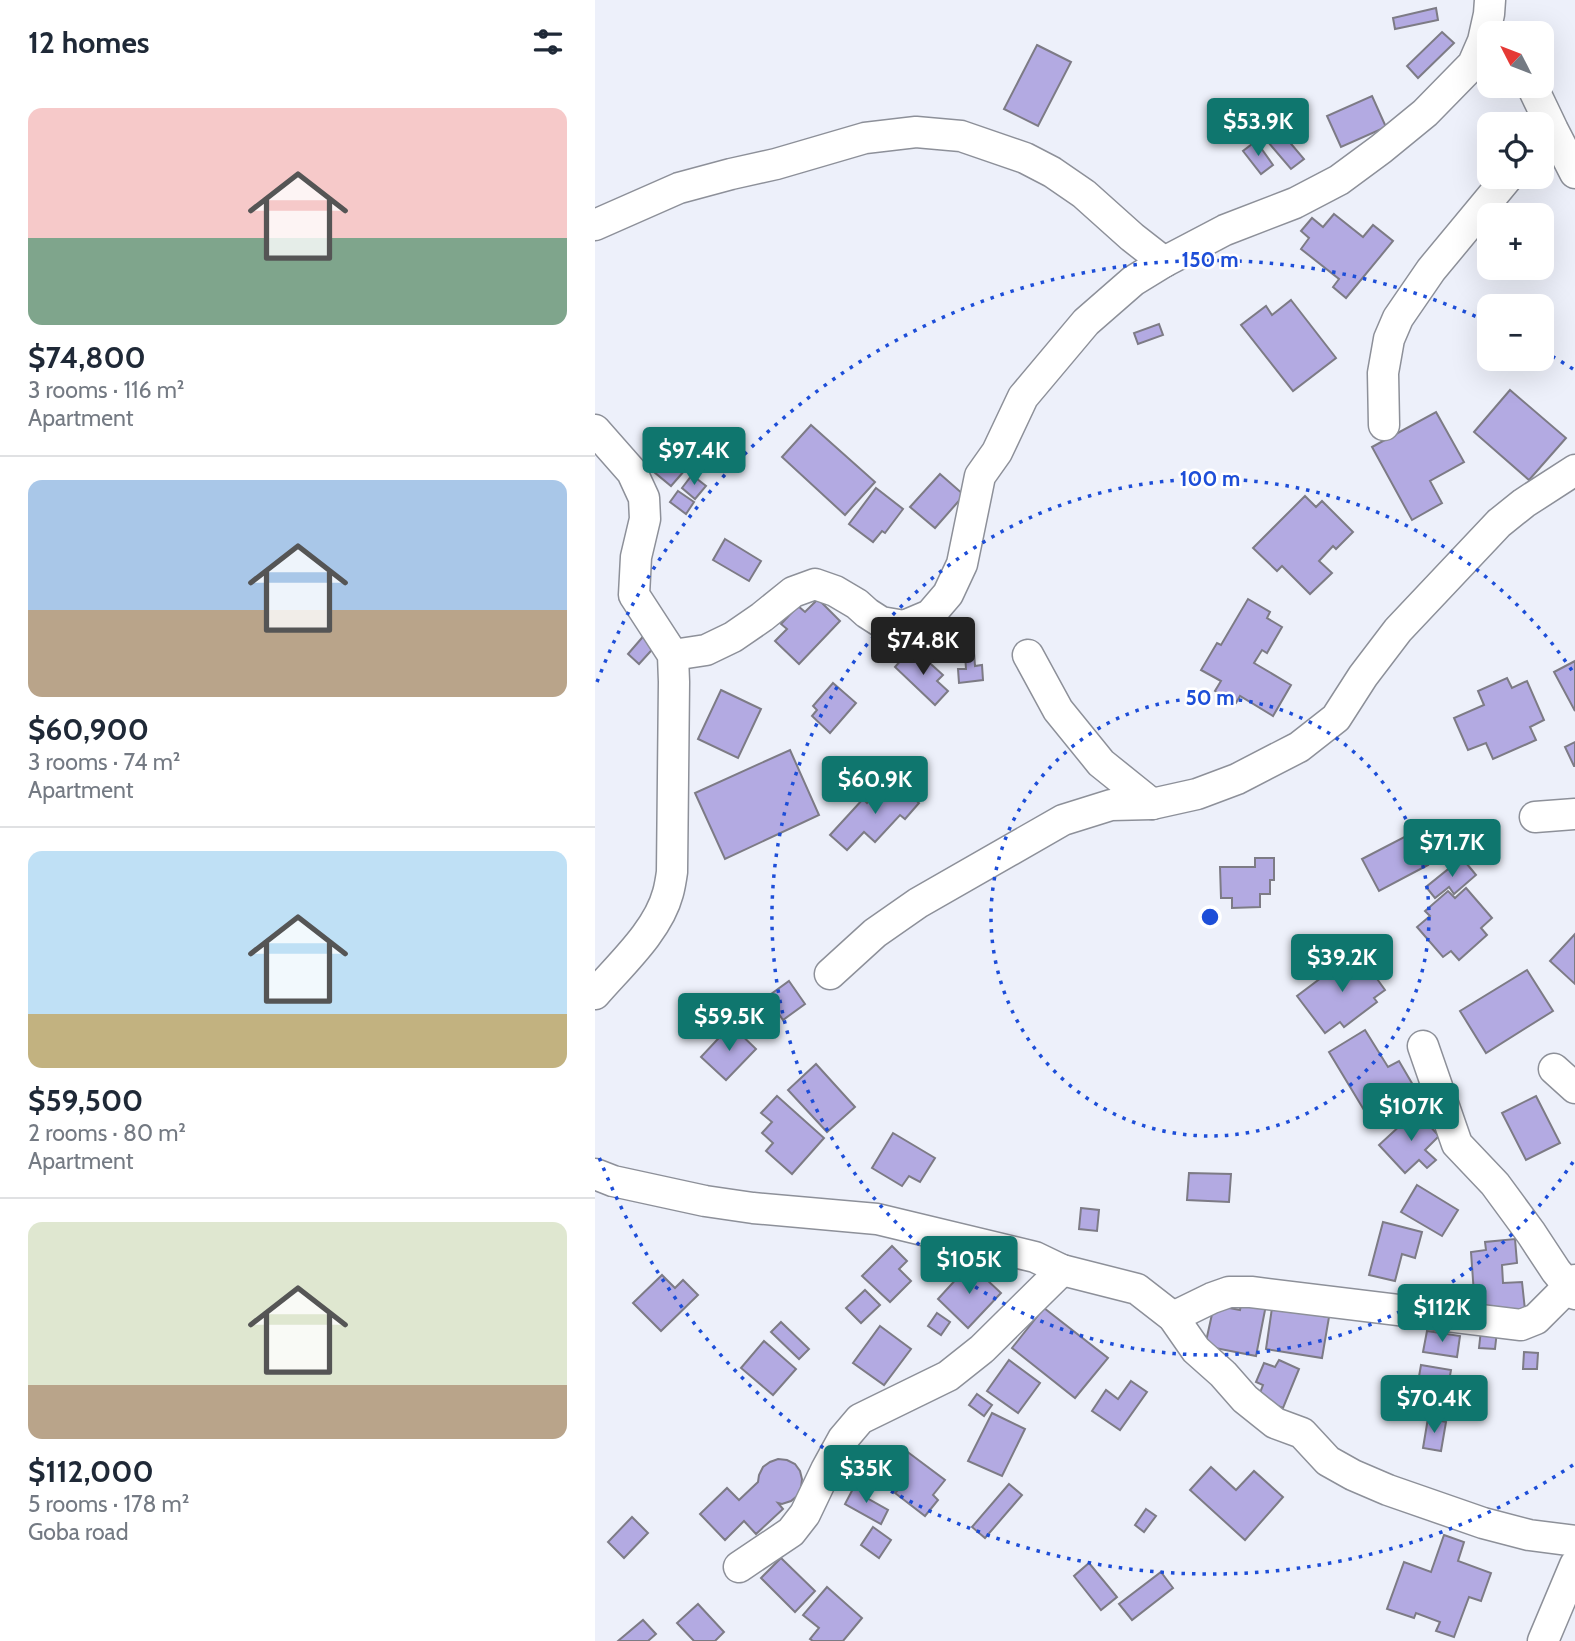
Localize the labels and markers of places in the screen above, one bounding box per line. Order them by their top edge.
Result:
pin: $53.9K [1201,99,1315,158]
pin: $97.4K [637,428,751,487]
pin: $74.8K [866,618,980,677]
pin: $60.9K [818,756,932,816]
pin: $71.7K [1395,820,1509,879]
centre of rings [1198,905,1222,929]
pin: $39.2K [1285,934,1399,994]
pin: $59.5K [672,993,786,1053]
pin: $107K [1362,1084,1460,1143]
pin: $105K [920,1236,1018,1296]
pin: $112K [1393,1284,1491,1344]
pin: $70.4K [1377,1376,1491,1435]
pin: $35K [825,1446,907,1505]

